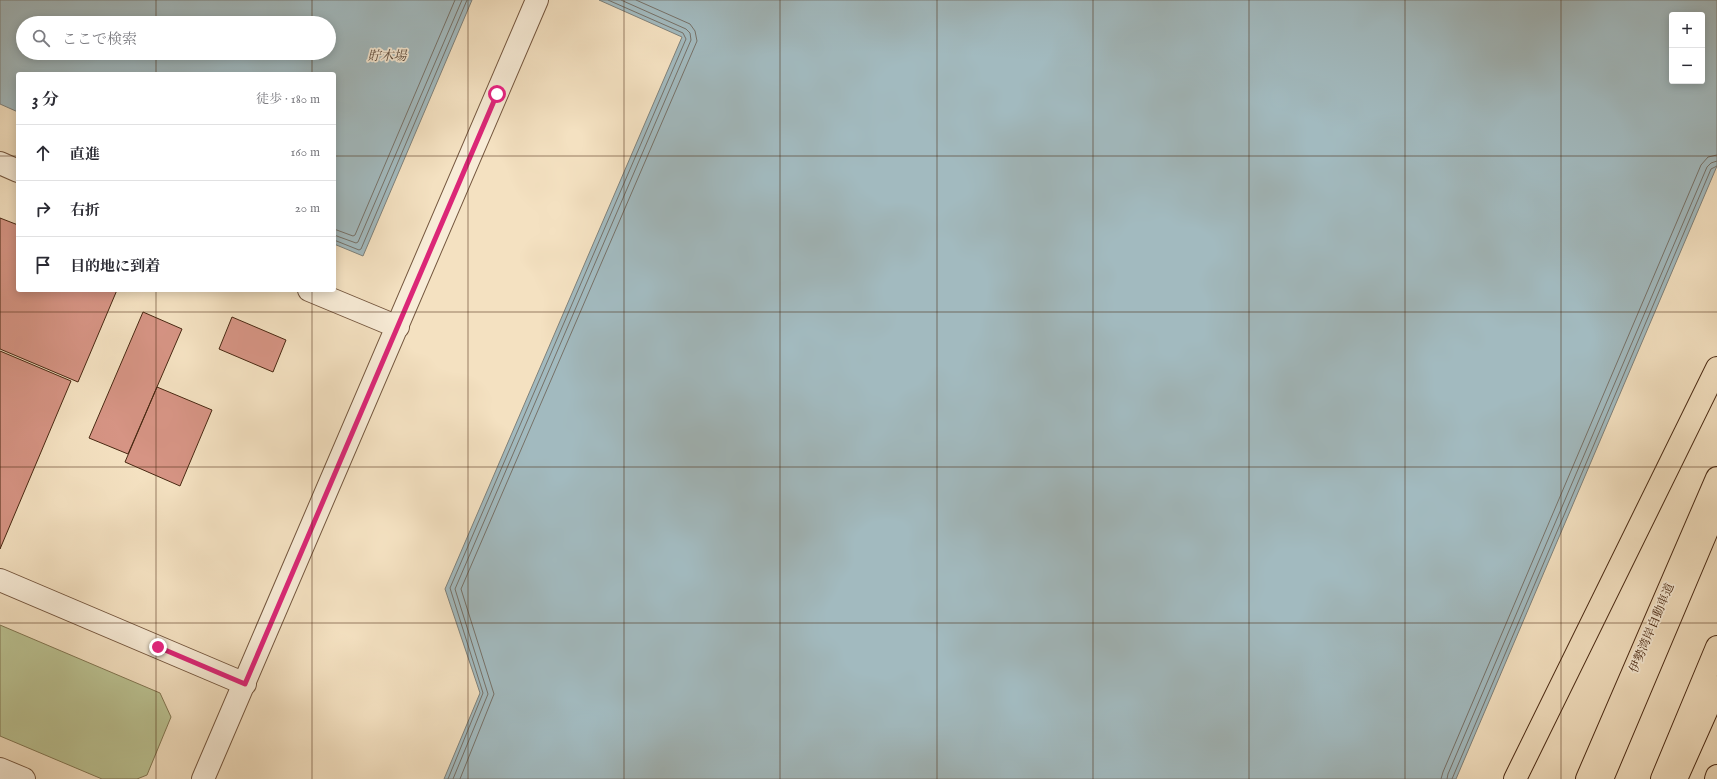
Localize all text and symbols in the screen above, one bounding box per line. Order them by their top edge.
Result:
map controls [1669,12,1705,84]
button: + [1669,12,1705,48]
search box [16,16,336,60]
icon: search [30,27,52,49]
text: ここで検索 [62,30,137,49]
water label: 貯木場 [367,48,407,65]
button: − [1669,48,1705,84]
route start [488,85,506,103]
text: 3 分 [32,90,59,111]
text: 徒歩 · 180 m [256,91,320,108]
icon: ahead [32,142,54,164]
text: 160 m [290,144,320,161]
text: 直進 [70,145,100,164]
icon: right [32,198,54,220]
text: 20 m [295,200,320,217]
text: 右折 [70,201,100,220]
icon: arrive [32,254,54,276]
text: 目的地に到着 [70,257,160,276]
street label: 伊勢湾岸自動車道 [1626,581,1678,675]
route end [149,638,167,656]

